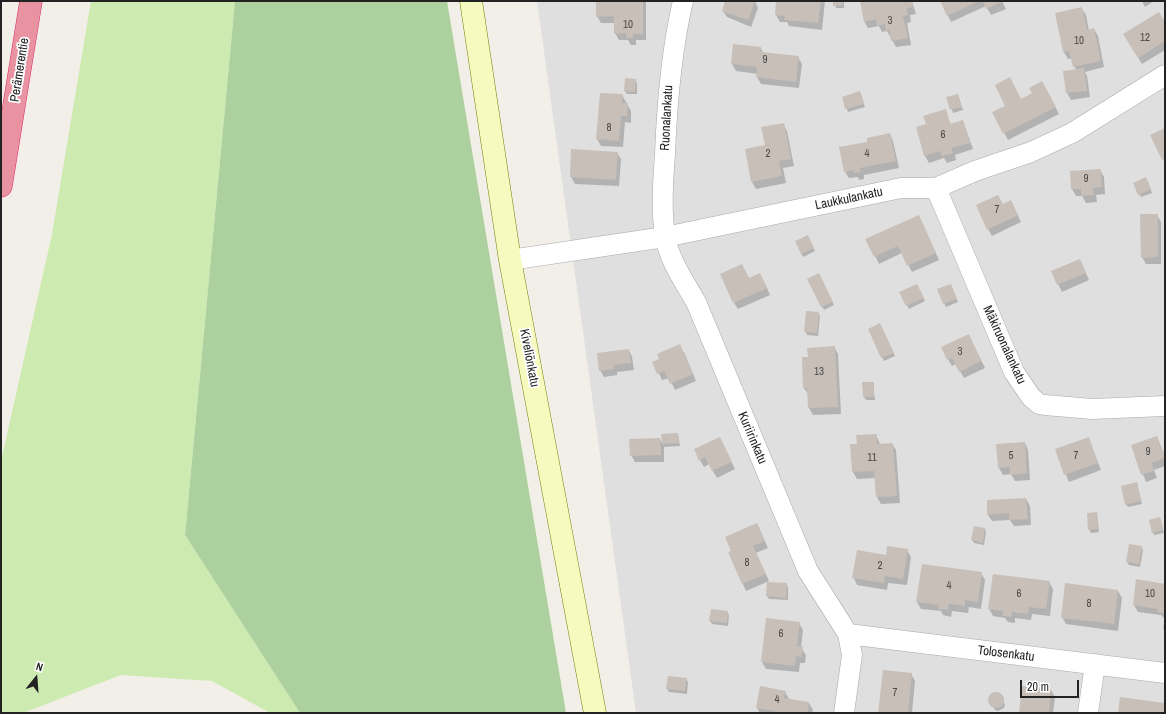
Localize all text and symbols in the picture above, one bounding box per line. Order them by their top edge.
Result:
house number: 3 [887,14,893,28]
house number: 10 [623,18,633,32]
house number: 12 [1140,31,1150,45]
house number: 10 [1074,34,1084,48]
street label: Perämerentie [7,37,33,103]
house number: 9 [762,53,768,67]
street label: Ruonalankatu [657,85,677,151]
house number: 8 [606,121,612,135]
house number: 6 [940,128,946,142]
house number: 2 [765,147,771,161]
house number: 4 [864,147,870,161]
house number: 9 [1083,172,1089,186]
street label: Laukkulankatu [814,184,884,214]
house number: 7 [994,203,1000,217]
street label: Mäkiruonalankatu [979,303,1029,387]
street label: Kiveliönkatu [516,328,542,388]
house number: 3 [957,345,963,359]
house number: 13 [814,365,824,379]
street label: Kuriirinkatu [734,410,770,466]
house number: 9 [1145,445,1151,459]
house number: 5 [1008,449,1014,463]
house number: 7 [1073,449,1079,463]
house number: 11 [867,451,877,465]
house number: 8 [744,556,750,570]
house number: 2 [877,559,883,573]
house number: 4 [946,579,952,593]
house number: 6 [1016,587,1022,601]
house number: 10 [1145,587,1155,601]
house number: 8 [1086,597,1092,611]
house number: 6 [778,627,784,641]
street label: Tolosenkatu [977,643,1035,665]
north arrow [16,658,56,698]
text: N [34,659,45,674]
scale bar [1022,672,1081,698]
text: 20 m [1027,679,1049,695]
house number: 7 [892,686,898,700]
house number: 4 [774,693,780,707]

